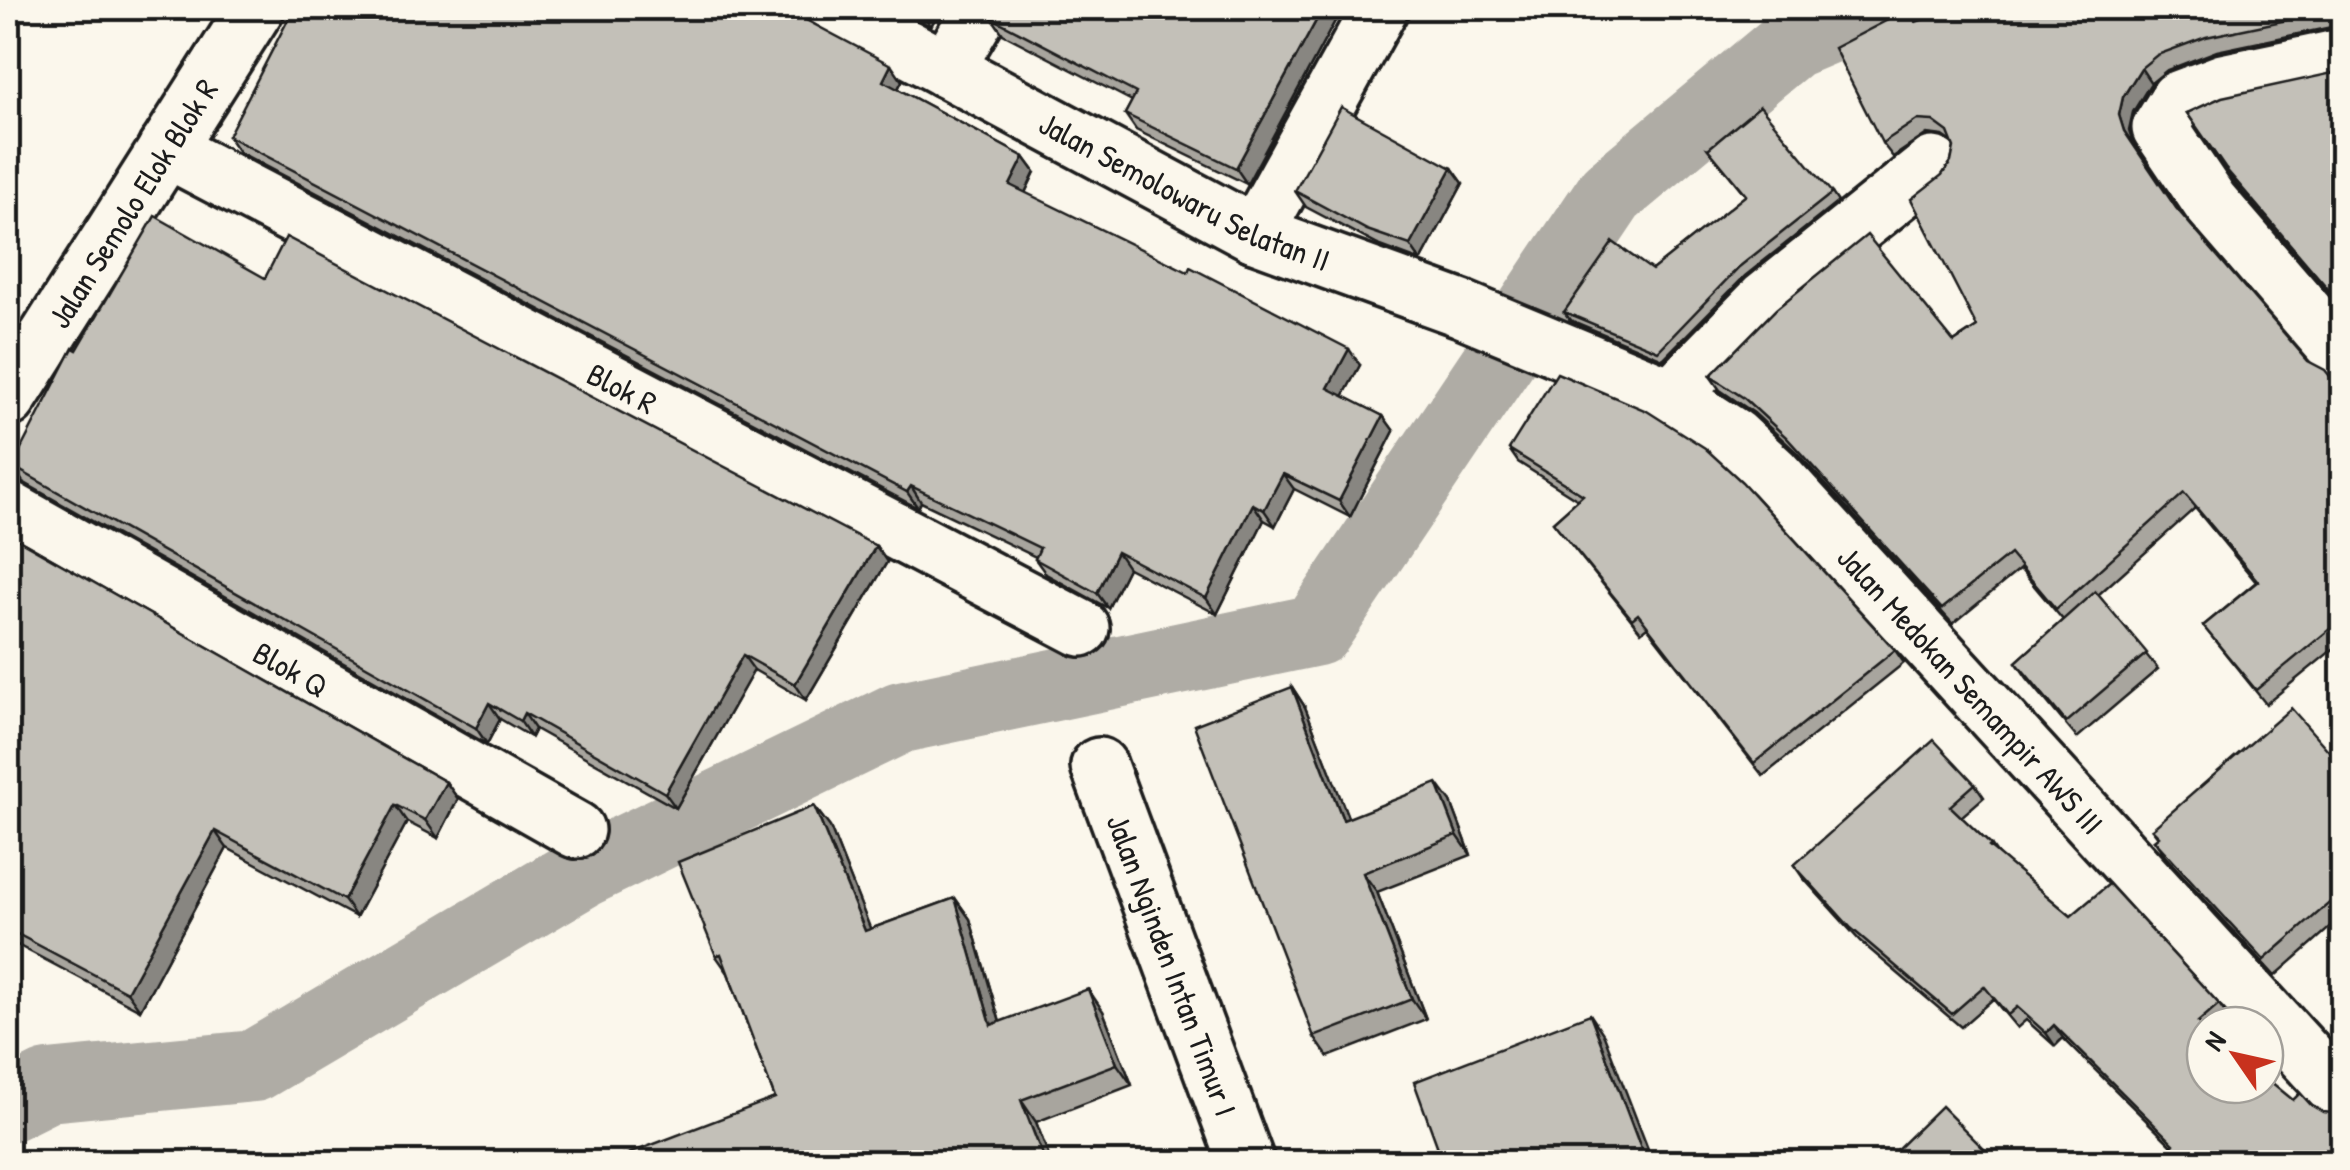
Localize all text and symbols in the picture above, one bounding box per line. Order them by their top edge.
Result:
street label: Jalan Semolo Elok Blok R [37,70,227,336]
street label: Jalan Semolowaru Selatan II [1032,101,1336,281]
street label: Blok R [580,352,665,424]
street label: Jalan Medokan Semampir AWS III [1828,536,2114,843]
street label: Blok Q [246,631,336,707]
street label: Jalan Nginden Intan Timur I [1097,808,1248,1122]
north arrow [2185,1005,2285,1105]
text: N [2194,1024,2234,1058]

